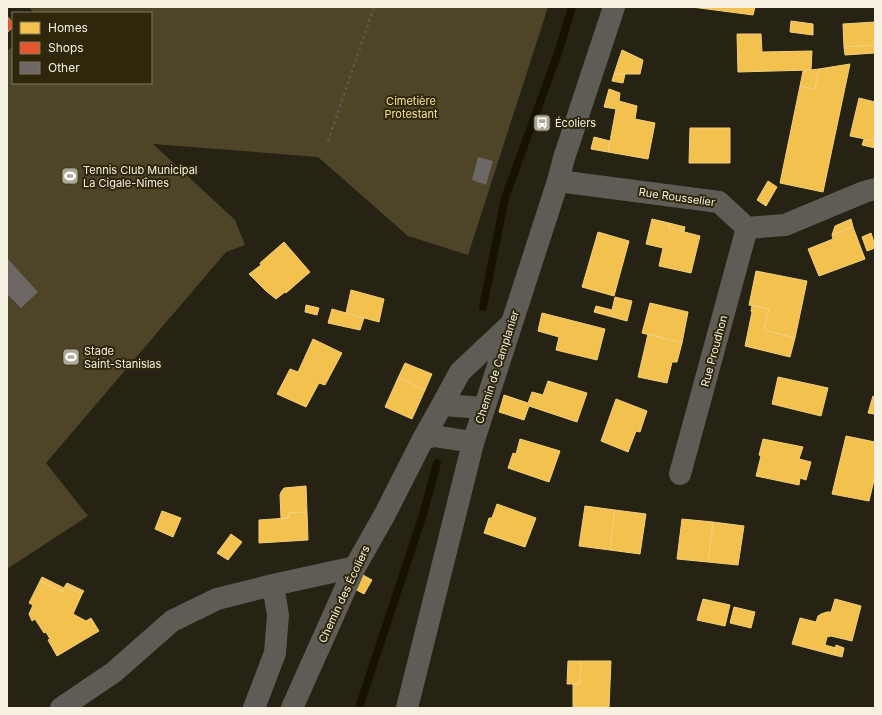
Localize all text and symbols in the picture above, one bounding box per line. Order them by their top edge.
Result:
legend [12,12,152,84]
text: Homes [48,20,88,35]
text: Shops [48,40,84,55]
text: Other [48,60,80,75]
park label: Cimetière Protestant [384,94,438,121]
bus stop icon: Écoliers [532,113,552,133]
place label: Écoliers [555,116,596,130]
place label: Tennis Club Municipal La Cigale-Nîmes [83,163,198,190]
sports icon: Tennis Club Municipal La Cigale-Nîmes [60,166,80,186]
street label: Rue Rousselier [638,185,716,209]
street label: Chemin de Camplanier [472,309,522,425]
street label: Rue Proudhon [698,314,730,388]
place label: Stade Saint-Stanislas [84,344,162,371]
sports icon: Stade Saint-Stanislas [61,347,81,367]
street label: Chemin des Écoliers [315,543,373,645]

